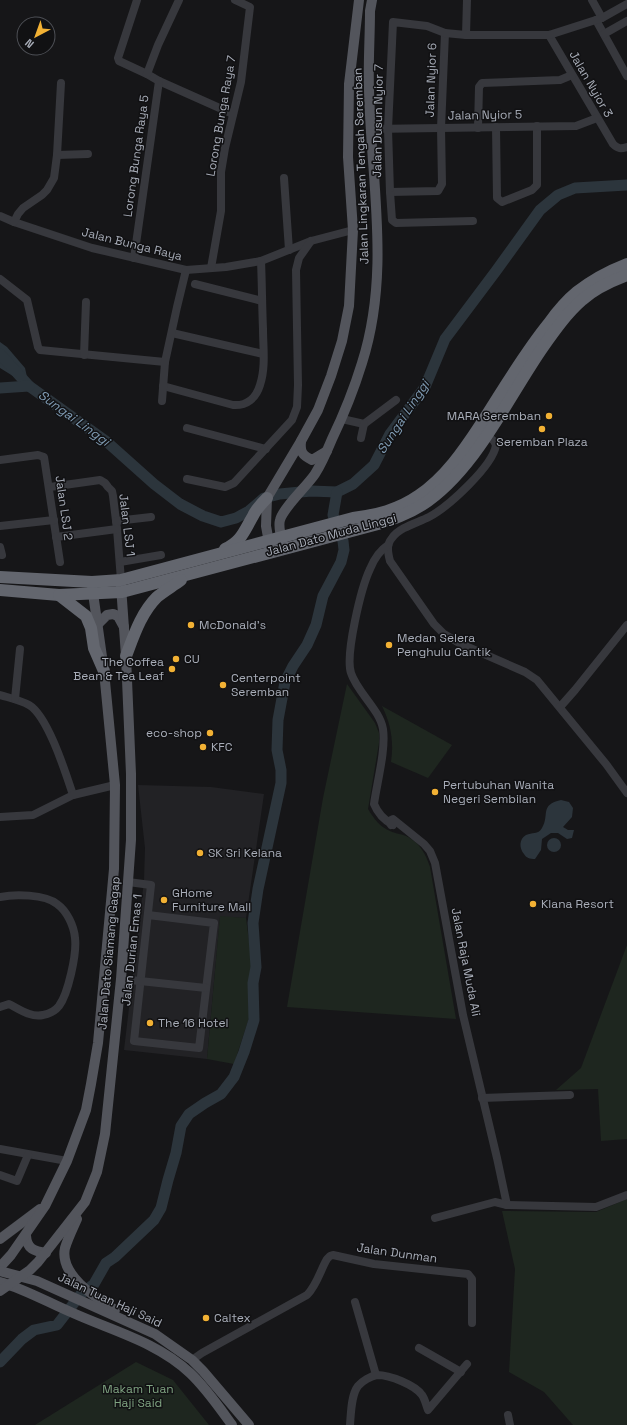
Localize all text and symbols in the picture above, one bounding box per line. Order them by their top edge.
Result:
north arrow [16,16,56,56]
text: N [22,36,37,51]
street label: Jalan Nyior 6 [422,42,440,118]
street label: Jalan Nyior 3 [565,48,617,120]
street label: Lorong Bunga Raya 7 [202,54,240,178]
street label: Jalan Dusun Nyior 7 [369,64,387,178]
street label: Jalan Lingkaran Tengah Seremban [350,67,372,265]
street label: Lorong Bunga Raya 5 [120,94,152,218]
street label: Jalan Nyior 5 [448,106,522,124]
street label: Jalan Bunga Raya [80,224,184,264]
water label: Sungai Linggi [373,375,434,457]
water label: Sungai Linggi [35,386,115,451]
place label: MARA Seremban [447,408,541,424]
marker: MARA Seremban [544,411,554,421]
marker: Seremban Plaza [537,424,547,434]
place label: Seremban Plaza [496,434,588,450]
street label: Jalan LSJ 2 [52,475,76,541]
street label: Jalan LSJ 1 [115,493,139,557]
street label: Jalan Dato Muda Linggi [264,510,398,560]
place label: McDonald's [199,617,266,633]
marker: McDonald's [186,620,196,630]
place label: Medan Selera Penghulu Cantik [397,630,491,660]
marker: Medan Selera Penghulu Cantik [384,640,394,650]
place label: CU [184,651,200,667]
place label: The Coffea Bean & Tea Leaf [73,654,164,684]
marker: CU [171,654,181,664]
marker: The Coffea Bean & Tea Leaf [167,664,177,674]
place label: Centerpoint Seremban [231,670,301,700]
marker: Centerpoint Seremban [218,680,228,690]
place label: eco-shop [146,725,202,741]
marker: eco-shop [205,728,215,738]
place label: KFC [211,739,233,755]
marker: KFC [198,742,208,752]
place label: Pertubuhan Wanita Negeri Sembilan [443,777,554,807]
marker: Pertubuhan Wanita Negeri Sembilan [430,787,440,797]
place label: SK Sri Kelana [208,845,282,861]
marker: SK Sri Kelana [195,848,205,858]
street label: Jalan Dato Siamang Gagap [94,875,124,1030]
place label: GHome Furniture Mall [172,885,251,915]
street label: Jalan Durian Emas 1 [118,893,146,1007]
marker: GHome Furniture Mall [159,895,169,905]
place label: Klana Resort [541,896,614,912]
marker: Klana Resort [528,899,538,909]
street label: Jalan Raja Muda Ali [448,906,484,1018]
place label: The 16 Hotel [158,1015,228,1031]
marker: The 16 Hotel [145,1018,155,1028]
street label: Jalan Dunman [356,1239,438,1267]
street label: Jalan Tuan Haji Said [55,1269,165,1331]
place label: Caltex [214,1310,251,1326]
marker: Caltex [201,1313,211,1323]
park label: Makam Tuan Haji Said [102,1381,174,1411]

